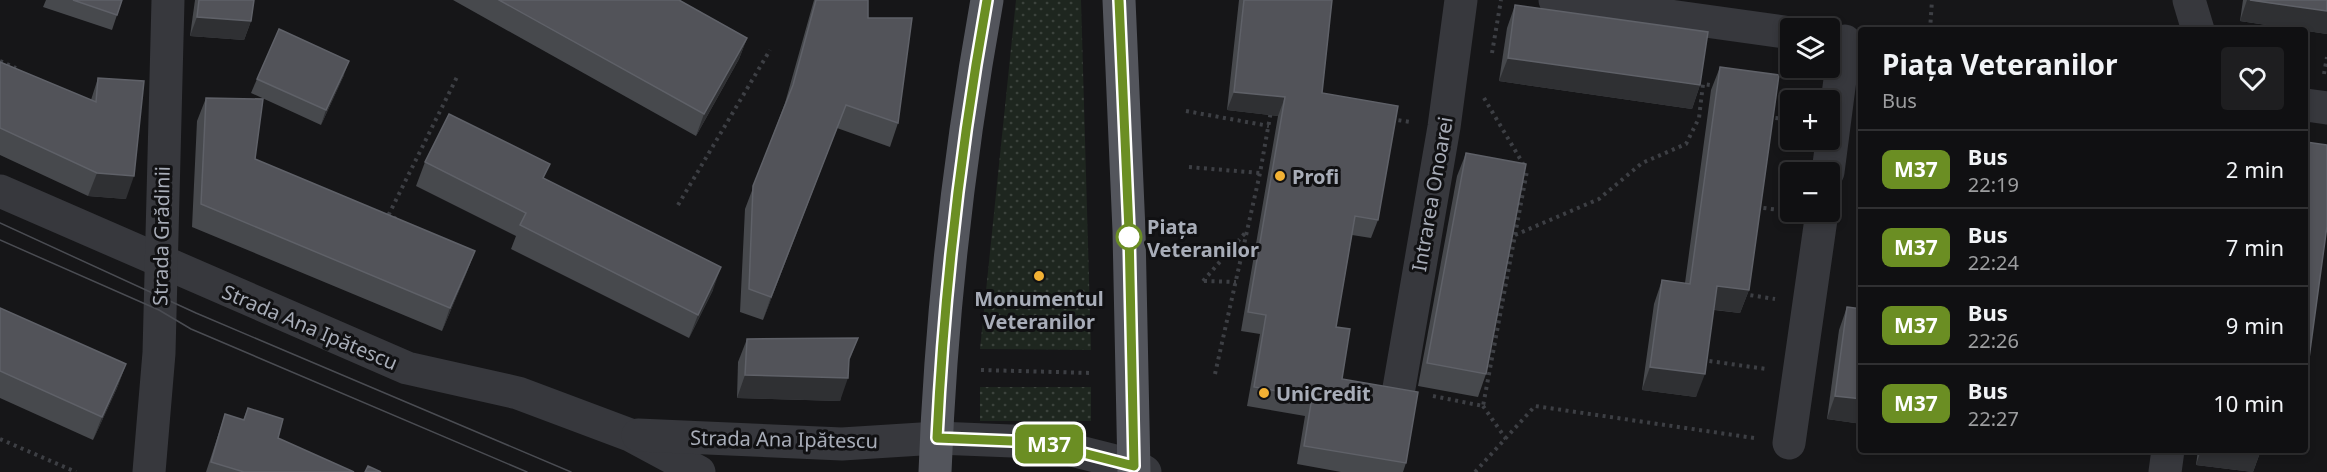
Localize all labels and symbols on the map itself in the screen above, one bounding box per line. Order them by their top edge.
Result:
street label: Intrarea Onoarei [1405,115,1459,273]
place label: Profi [1292,163,1339,190]
street label: Strada Grădinii [146,166,176,306]
marker: Profi [1273,169,1287,183]
place label: Piața Veteranilor [1147,213,1259,263]
marker: Piața Veteranilor [1116,224,1142,250]
marker: Monumentul Veteranilor [1032,269,1046,283]
street label: Strada Ana Ipătescu [218,278,402,376]
place label: Monumentul Veteranilor [974,285,1104,335]
place label: UniCredit [1276,380,1371,407]
marker: UniCredit [1257,386,1271,400]
street label: Strada Ana Ipătescu [690,424,878,454]
line badge: M37 [1014,424,1084,464]

